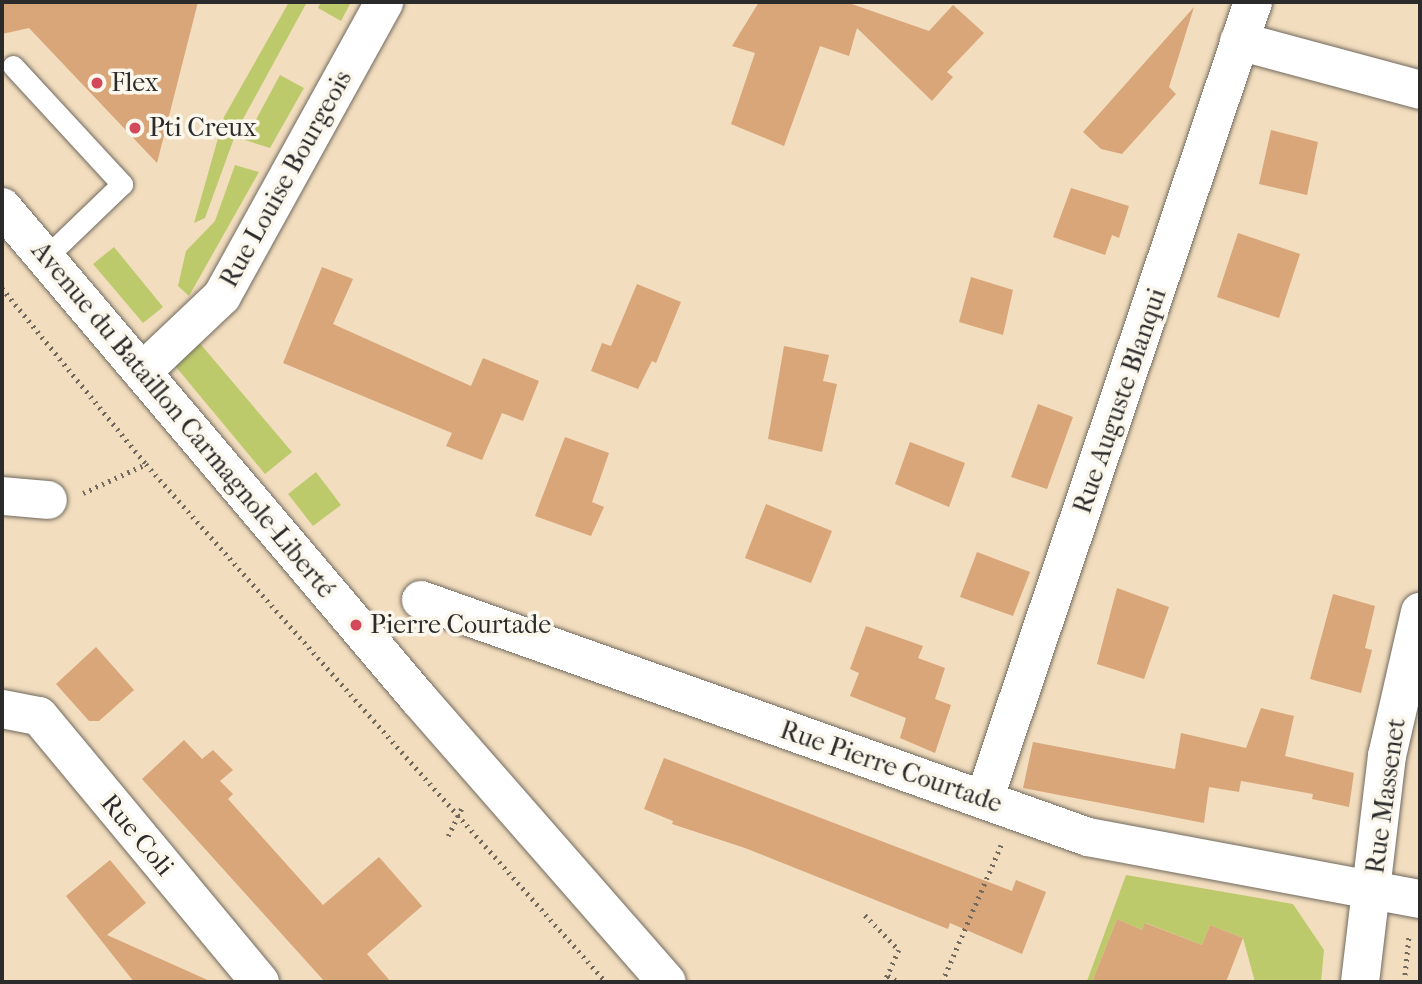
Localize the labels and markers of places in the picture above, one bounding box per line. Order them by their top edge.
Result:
place label: Flex [111,67,158,99]
marker: Flex [89,75,105,91]
place label: Pti Creux [149,112,257,144]
marker: Pti Creux [127,120,143,136]
place label: Pierre Courtade [370,609,551,641]
marker: Pierre Courtade [348,617,364,633]

